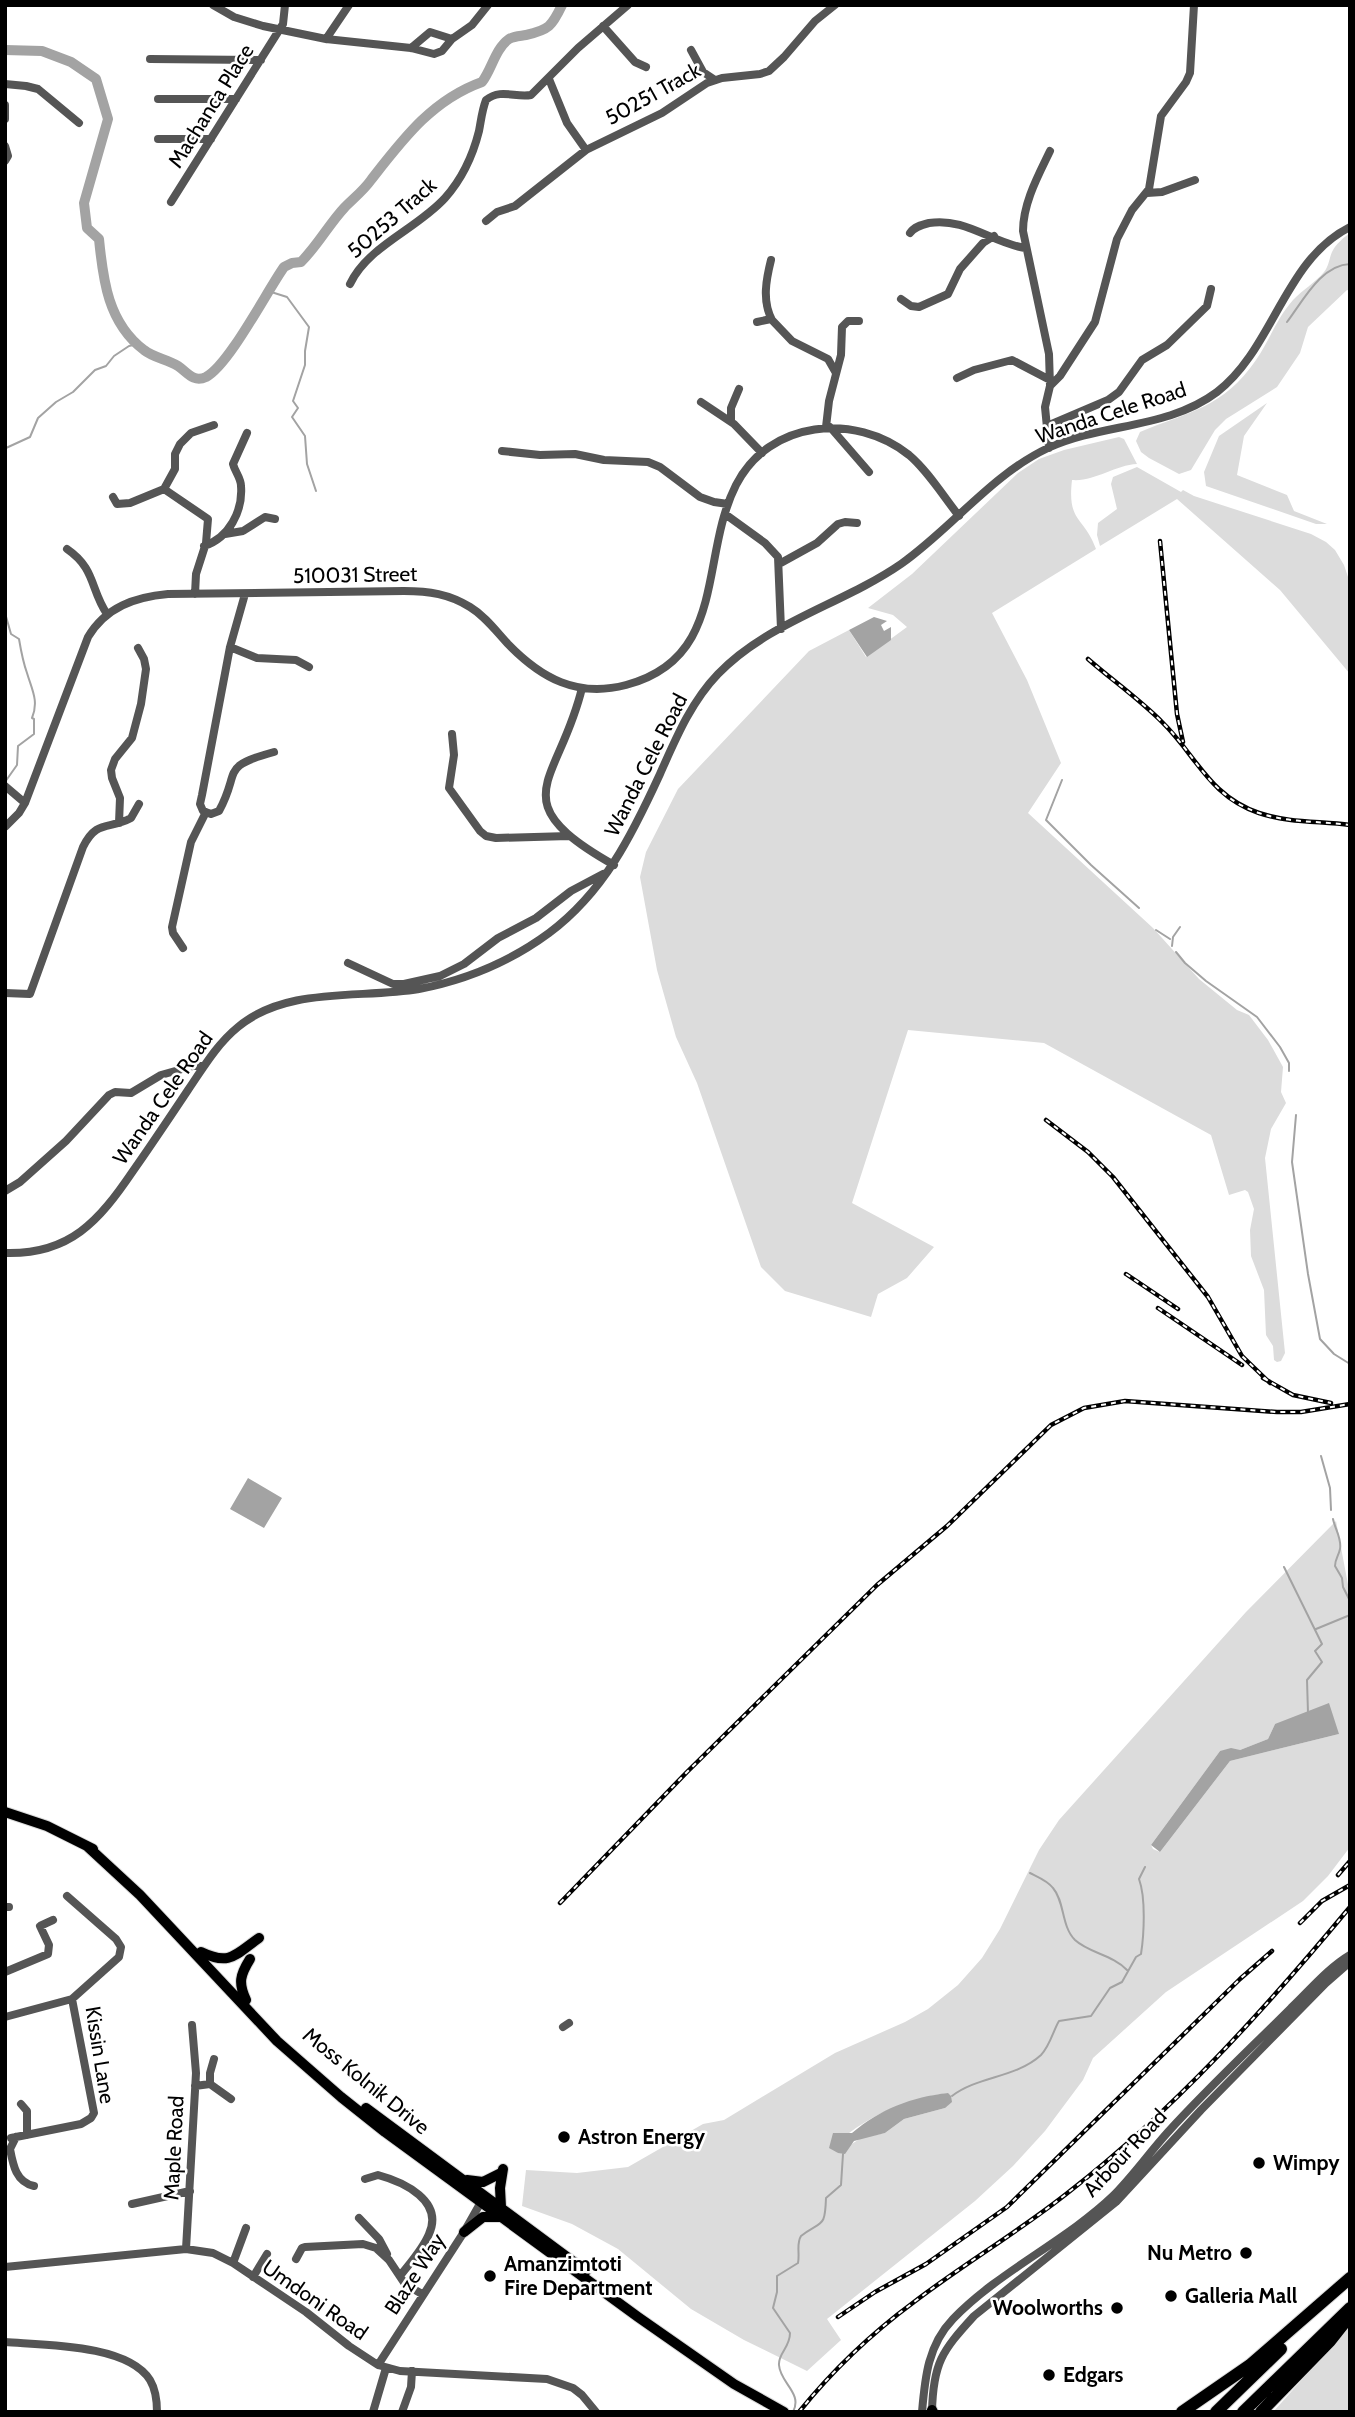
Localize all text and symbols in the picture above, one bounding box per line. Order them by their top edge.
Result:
street label: Machanca Place [163,39,259,172]
street label: 50251 Track [601,57,705,130]
street label: 50253 Track [342,172,442,263]
street label: Wanda Cele Road [1033,376,1189,449]
street label: 510031 Street [293,561,417,588]
street label: Wanda Cele Road [599,689,692,840]
street label: Wanda Cele Road [107,1026,218,1169]
street label: Kissin Lane [80,2004,121,2106]
street label: Moss Kolnik Drive [298,2022,435,2139]
street label: Maple Road [158,2095,189,2201]
street label: Arbour Road [1078,2104,1172,2202]
place label: Astron Energy [578,2124,706,2149]
marker: Astron Energy [556,2129,572,2145]
place label: Wimpy [1273,2150,1340,2175]
marker: Wimpy [1251,2155,1267,2171]
street label: Blaze Way [379,2228,450,2319]
place label: Nu Metro [1147,2240,1232,2265]
marker: Nu Metro [1238,2245,1254,2261]
place label: Amanzimtoti Fire Department [504,2251,652,2300]
street label: Umdoni Road [258,2254,373,2345]
marker: Amanzimtoti Fire Department [482,2268,498,2284]
place label: Galleria Mall [1185,2283,1298,2308]
marker: Galleria Mall [1163,2288,1179,2304]
place label: Woolworths [993,2295,1103,2320]
marker: Woolworths [1109,2300,1125,2316]
place label: Edgars [1063,2362,1124,2387]
marker: Edgars [1041,2367,1057,2383]

